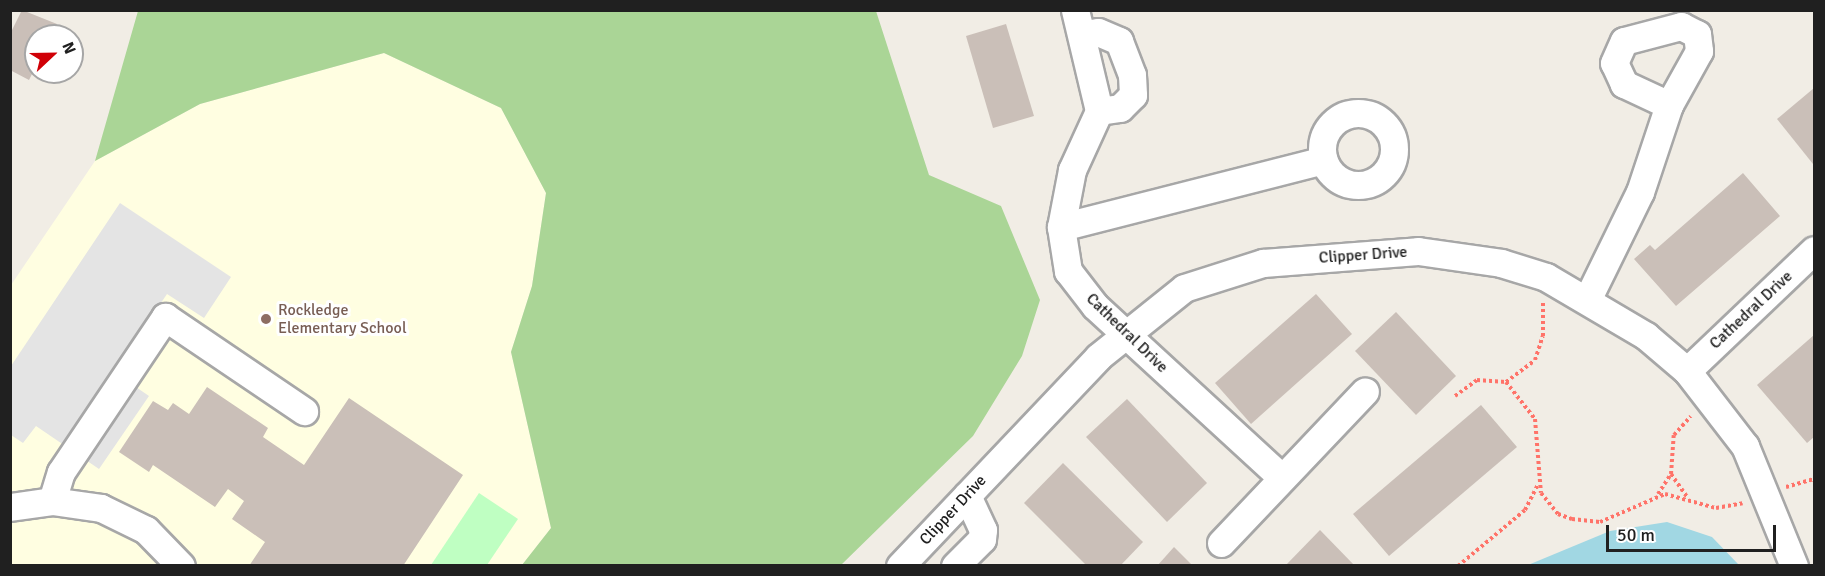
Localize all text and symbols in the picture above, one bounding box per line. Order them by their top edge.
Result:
north arrow [24,24,84,84]
text: N [57,39,80,57]
street label: Clipper Drive [1318,242,1408,268]
street label: Cathedral Drive [1706,267,1796,353]
street label: Cathedral Drive [1082,289,1172,377]
place label: Rockledge Elementary School [278,300,407,338]
marker: Rockledge Elementary School [259,312,273,326]
street label: Clipper Drive [916,471,990,549]
scale bar [1609,513,1778,551]
text: 50 m [1617,524,1655,546]

